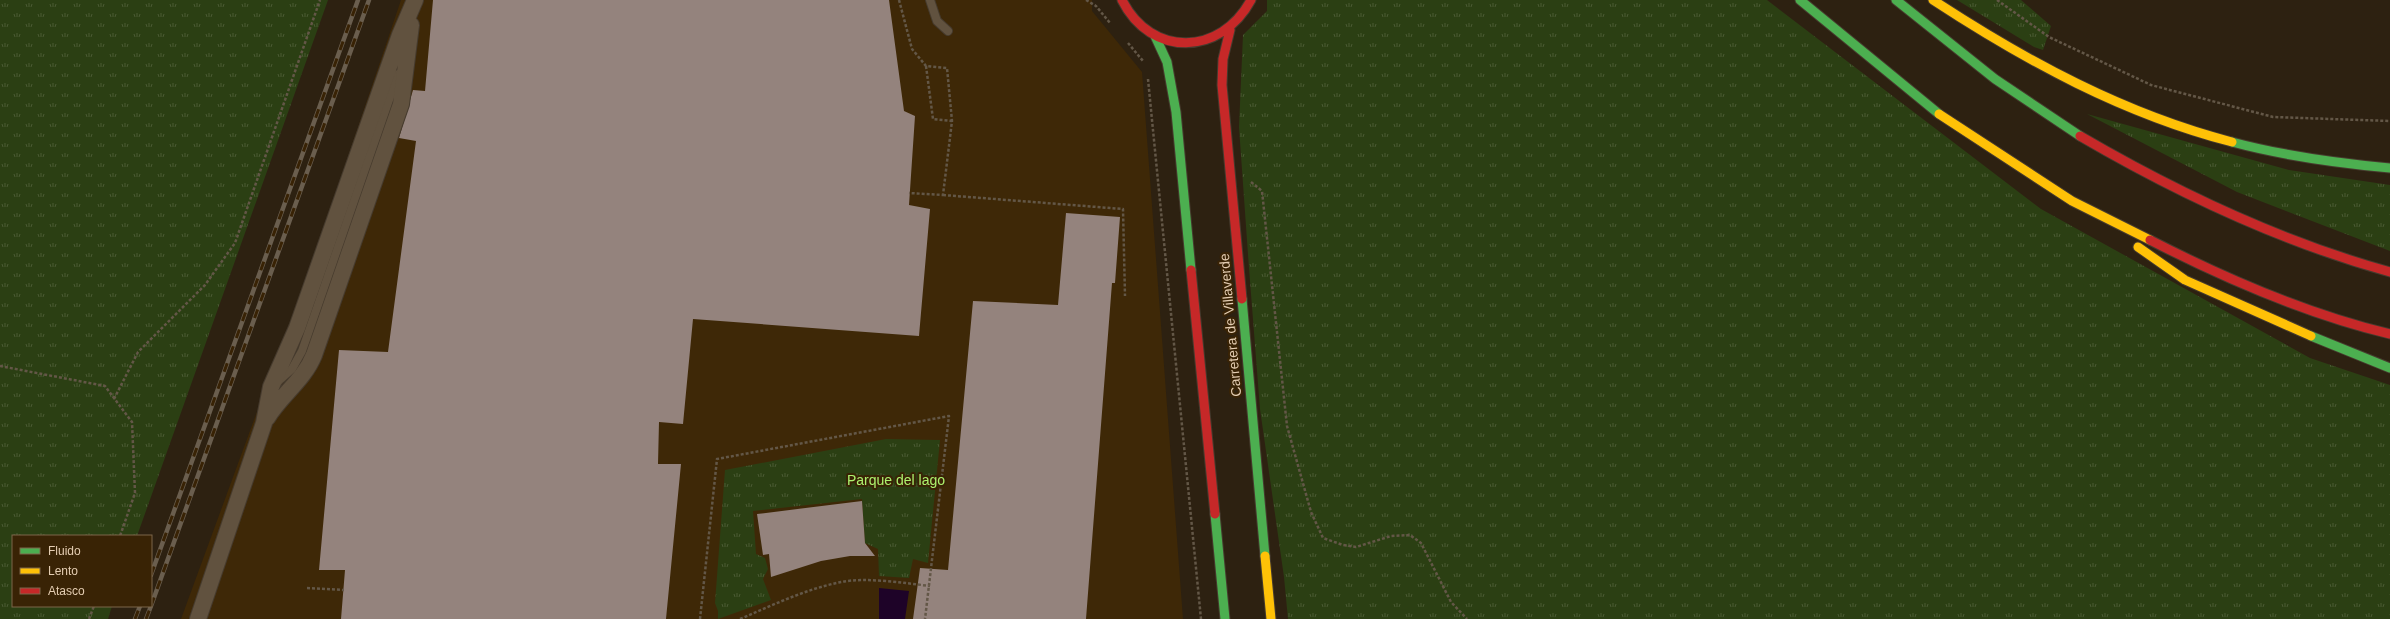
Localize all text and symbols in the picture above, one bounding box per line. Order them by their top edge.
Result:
street label: Carretera de Villaverde [1216,253,1244,397]
park label: Parque del lago [847,472,945,488]
legend [12,535,152,607]
text: Fluido [48,544,81,558]
text: Lento [48,564,78,578]
text: Atasco [48,584,85,598]

